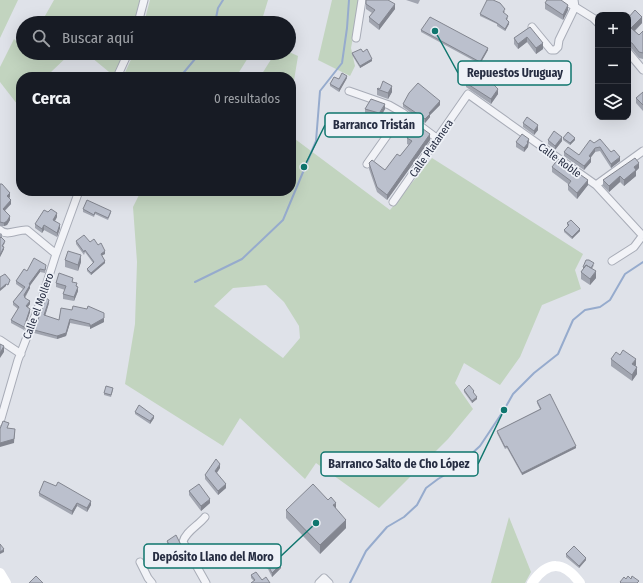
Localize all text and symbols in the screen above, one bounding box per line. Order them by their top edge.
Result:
map controls [595,12,631,120]
button: + [595,12,631,48]
search box [16,16,296,60]
icon: search [30,27,52,49]
text: Buscar aquí [62,29,134,47]
button: − [595,48,631,84]
callout: Repuestos Uruguay [458,61,571,85]
text: Repuestos Uruguay [467,66,563,80]
button: layers [595,84,631,120]
text: Cerca [32,88,71,109]
text: 0 resultados [214,91,280,106]
callout: Barranco Tristán [325,113,423,137]
street label: Calle Platanera [407,117,456,180]
text: Barranco Tristán [333,118,415,132]
street label: Calle Roble [536,140,584,180]
street label: Calle el Mollero [20,271,57,341]
callout: Barranco Salto de Cho López [321,452,478,476]
text: Barranco Salto de Cho López [328,457,470,471]
callout: Depósito Llano del Moro [144,544,281,568]
text: Depósito Llano del Moro [152,550,274,564]

